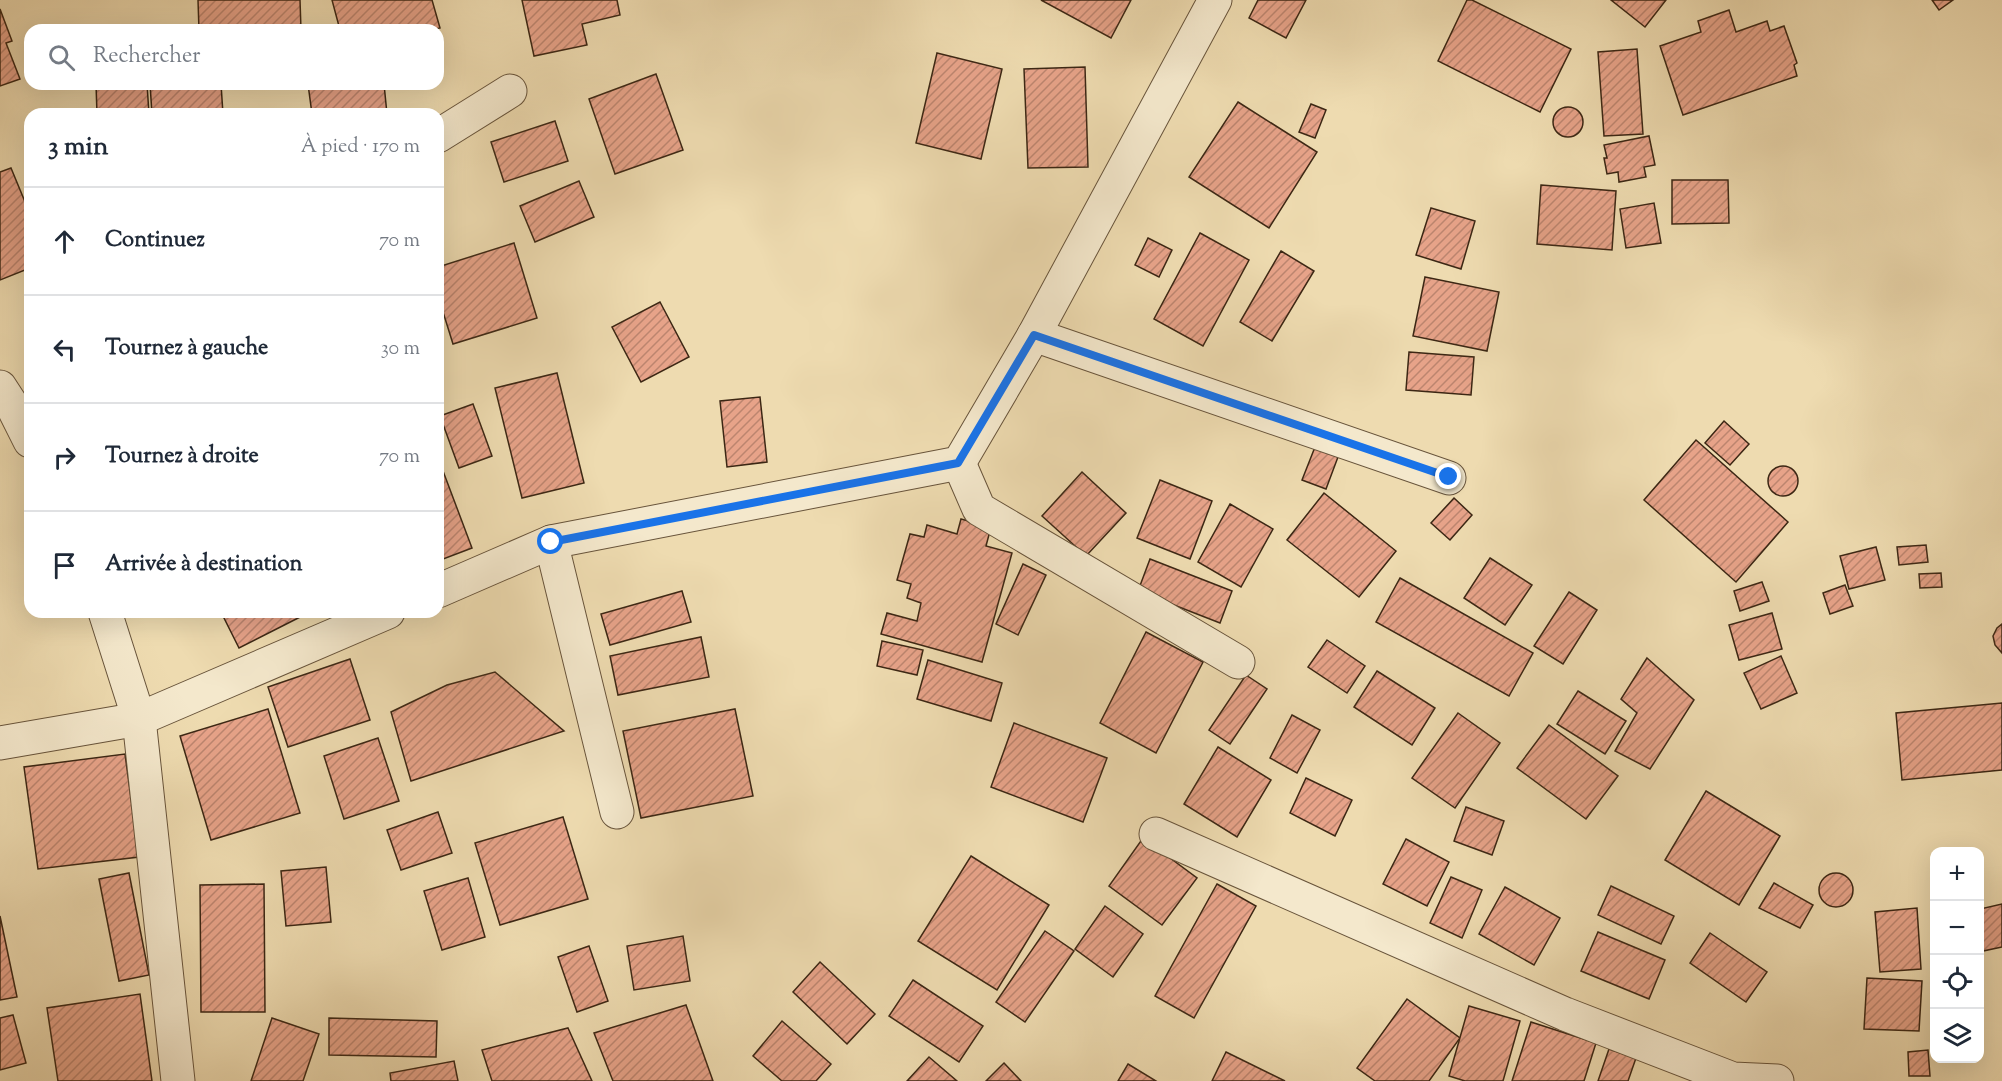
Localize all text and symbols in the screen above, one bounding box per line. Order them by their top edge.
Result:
search box [24,24,444,90]
icon: search [45,41,78,74]
text: Rechercher [93,41,200,73]
text: 3 min [48,129,108,166]
text: À pied · 170 m [301,133,420,162]
icon: ahead [48,225,81,258]
text: Continuez [105,225,205,257]
text: 70 m [379,227,420,256]
icon: left [48,333,81,366]
text: Tournez à gauche [105,333,268,365]
text: 30 m [381,335,420,364]
icon: right [48,441,81,474]
text: Tournez à droite [105,441,259,473]
text: 70 m [379,443,420,472]
route end [1435,463,1461,489]
route start [537,528,563,554]
icon: arrive [48,549,81,582]
text: Arrivée à destination [105,549,302,581]
map controls [1930,847,1984,1063]
button: + [1930,847,1984,901]
button: − [1930,901,1984,955]
button: locate [1930,955,1984,1009]
button: layers [1930,1009,1984,1063]

